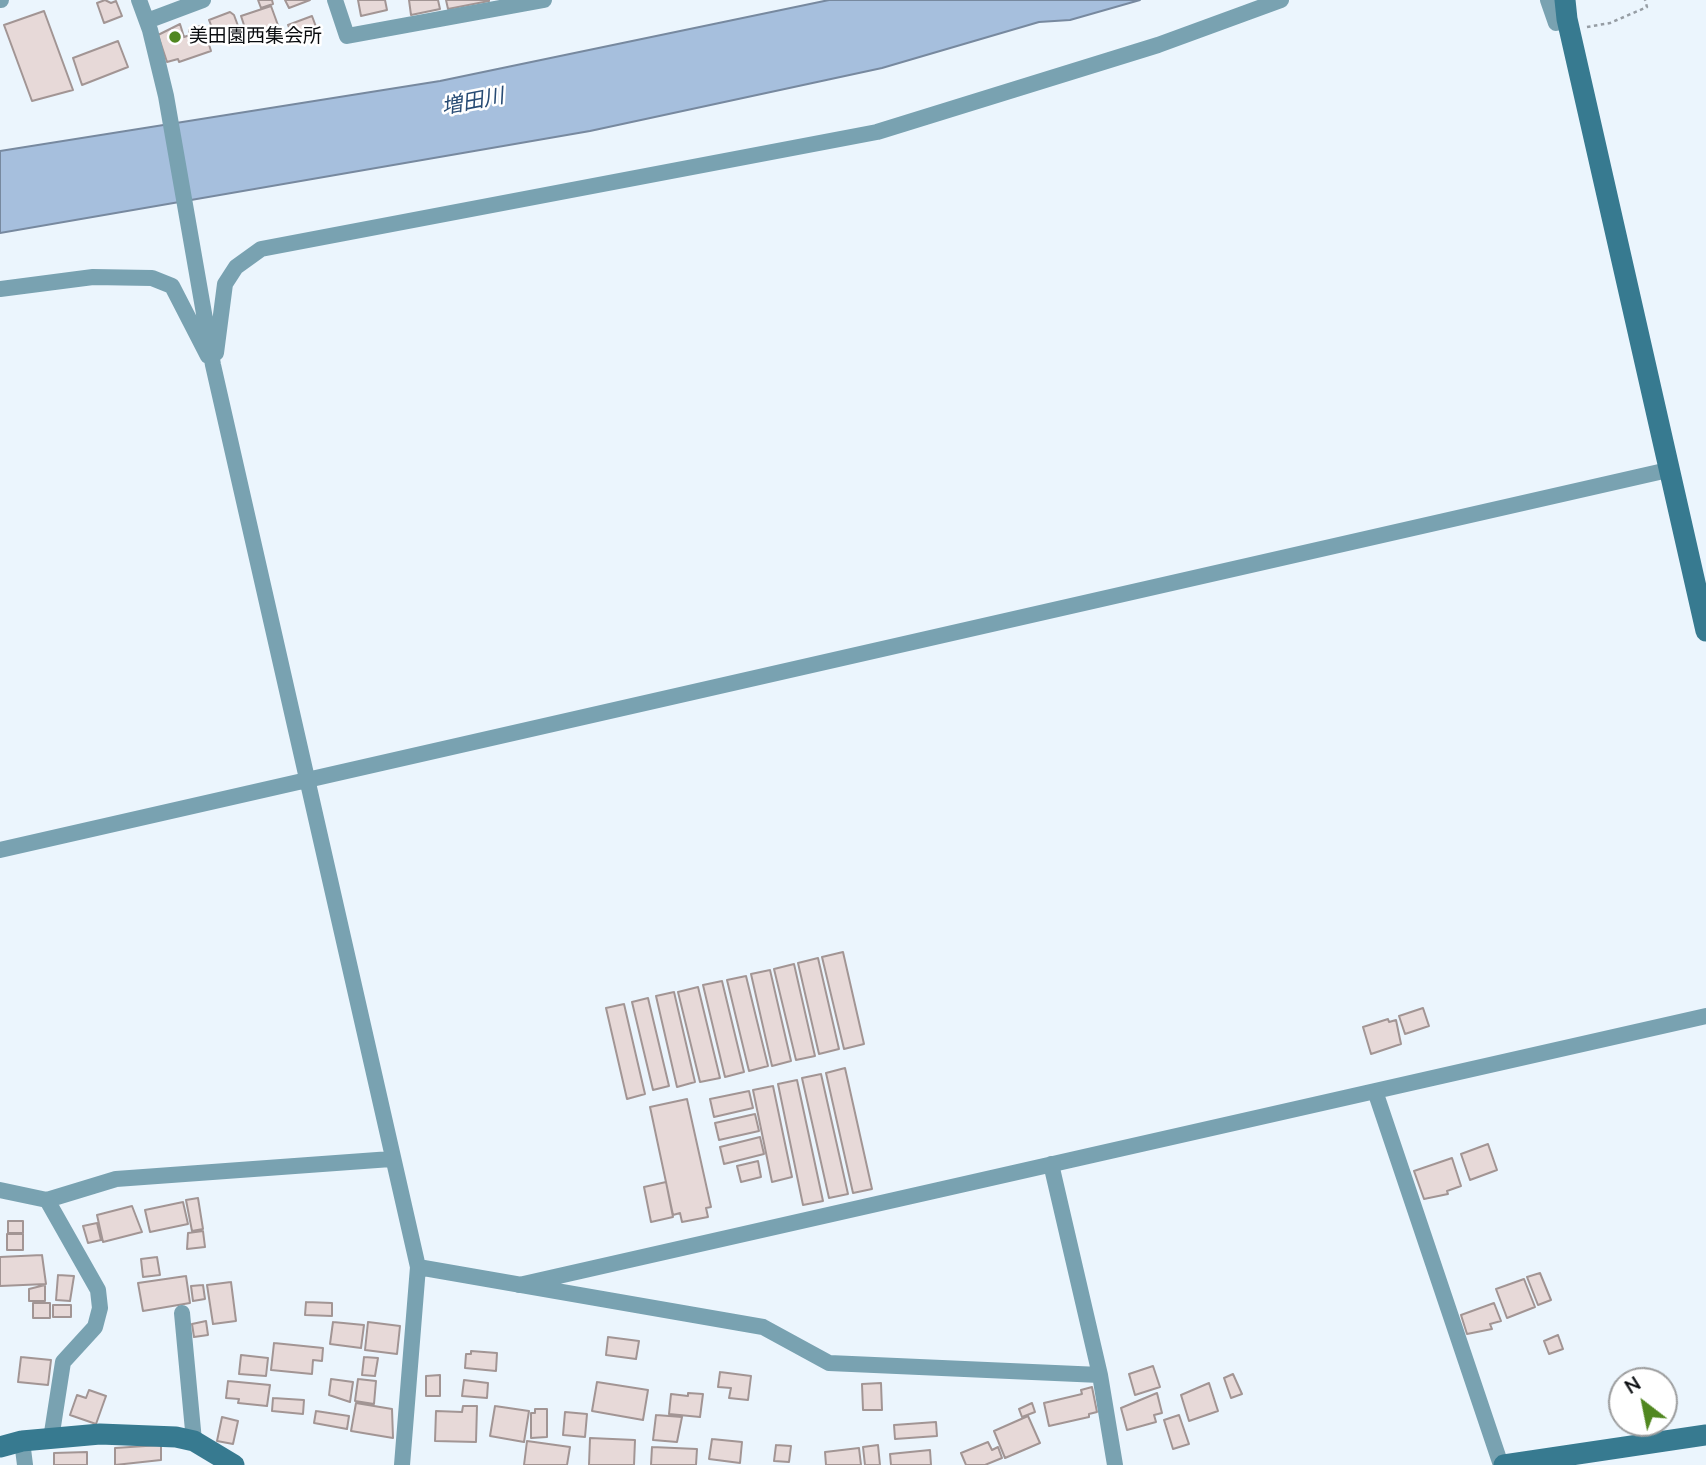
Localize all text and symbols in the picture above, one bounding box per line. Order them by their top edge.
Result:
place label: 美田園西集会所 [189,26,322,48]
marker: 美田園西集会所 [167,29,183,45]
water label: 増田川 [440,85,506,121]
north arrow [1608,1367,1678,1437]
text: N [1620,1371,1646,1401]

